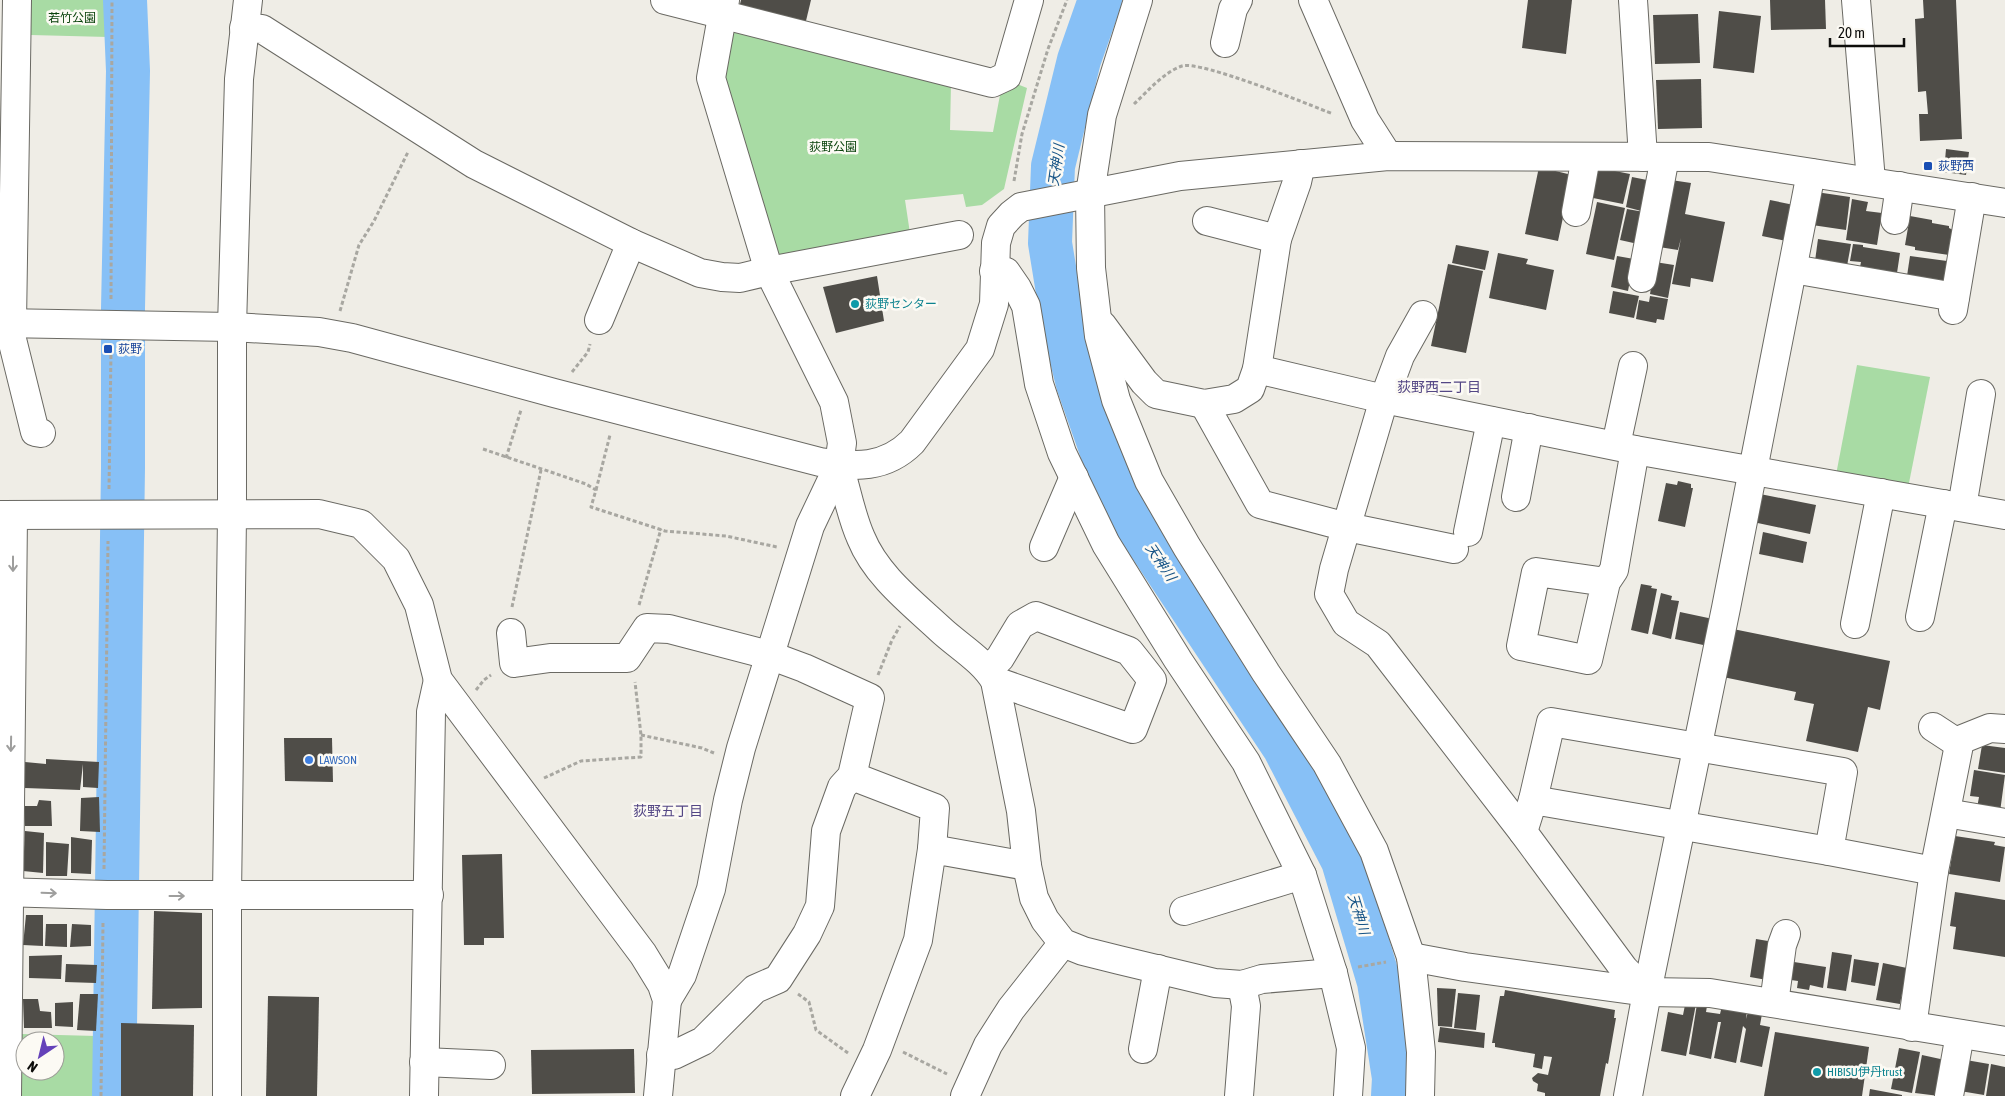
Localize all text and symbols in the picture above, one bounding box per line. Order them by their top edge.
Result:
park label: 若竹公園 [48,11,96,25]
scale bar [1830,15,1904,47]
text: 20 m [1838,24,1865,41]
park label: 荻野公園 [809,140,857,154]
water label: 天神川 [1045,141,1067,187]
place label: 荻野西 [1938,159,1974,173]
marker: 荻野西 [1922,160,1934,172]
place label: 荻野センター [865,297,937,311]
marker: 荻野センター [849,298,861,310]
place label: 荻野 [118,342,142,356]
marker: 荻野 [102,343,114,355]
district label: 荻野西二丁目 [1397,379,1481,395]
water label: 天神川 [1143,540,1180,586]
one-way arrow [8,556,18,572]
one-way arrow [6,736,16,752]
place label: LAWSON [319,753,357,767]
marker: LAWSON [303,754,315,766]
district label: 荻野五丁目 [633,803,703,819]
one-way arrow [40,889,56,898]
one-way arrow [168,891,184,901]
water label: 天神川 [1345,892,1373,938]
north arrow [15,1031,65,1081]
text: N [25,1058,41,1076]
place label: HIBISU伊丹trust [1827,1065,1903,1079]
marker: HIBISU伊丹trust [1811,1066,1823,1078]

